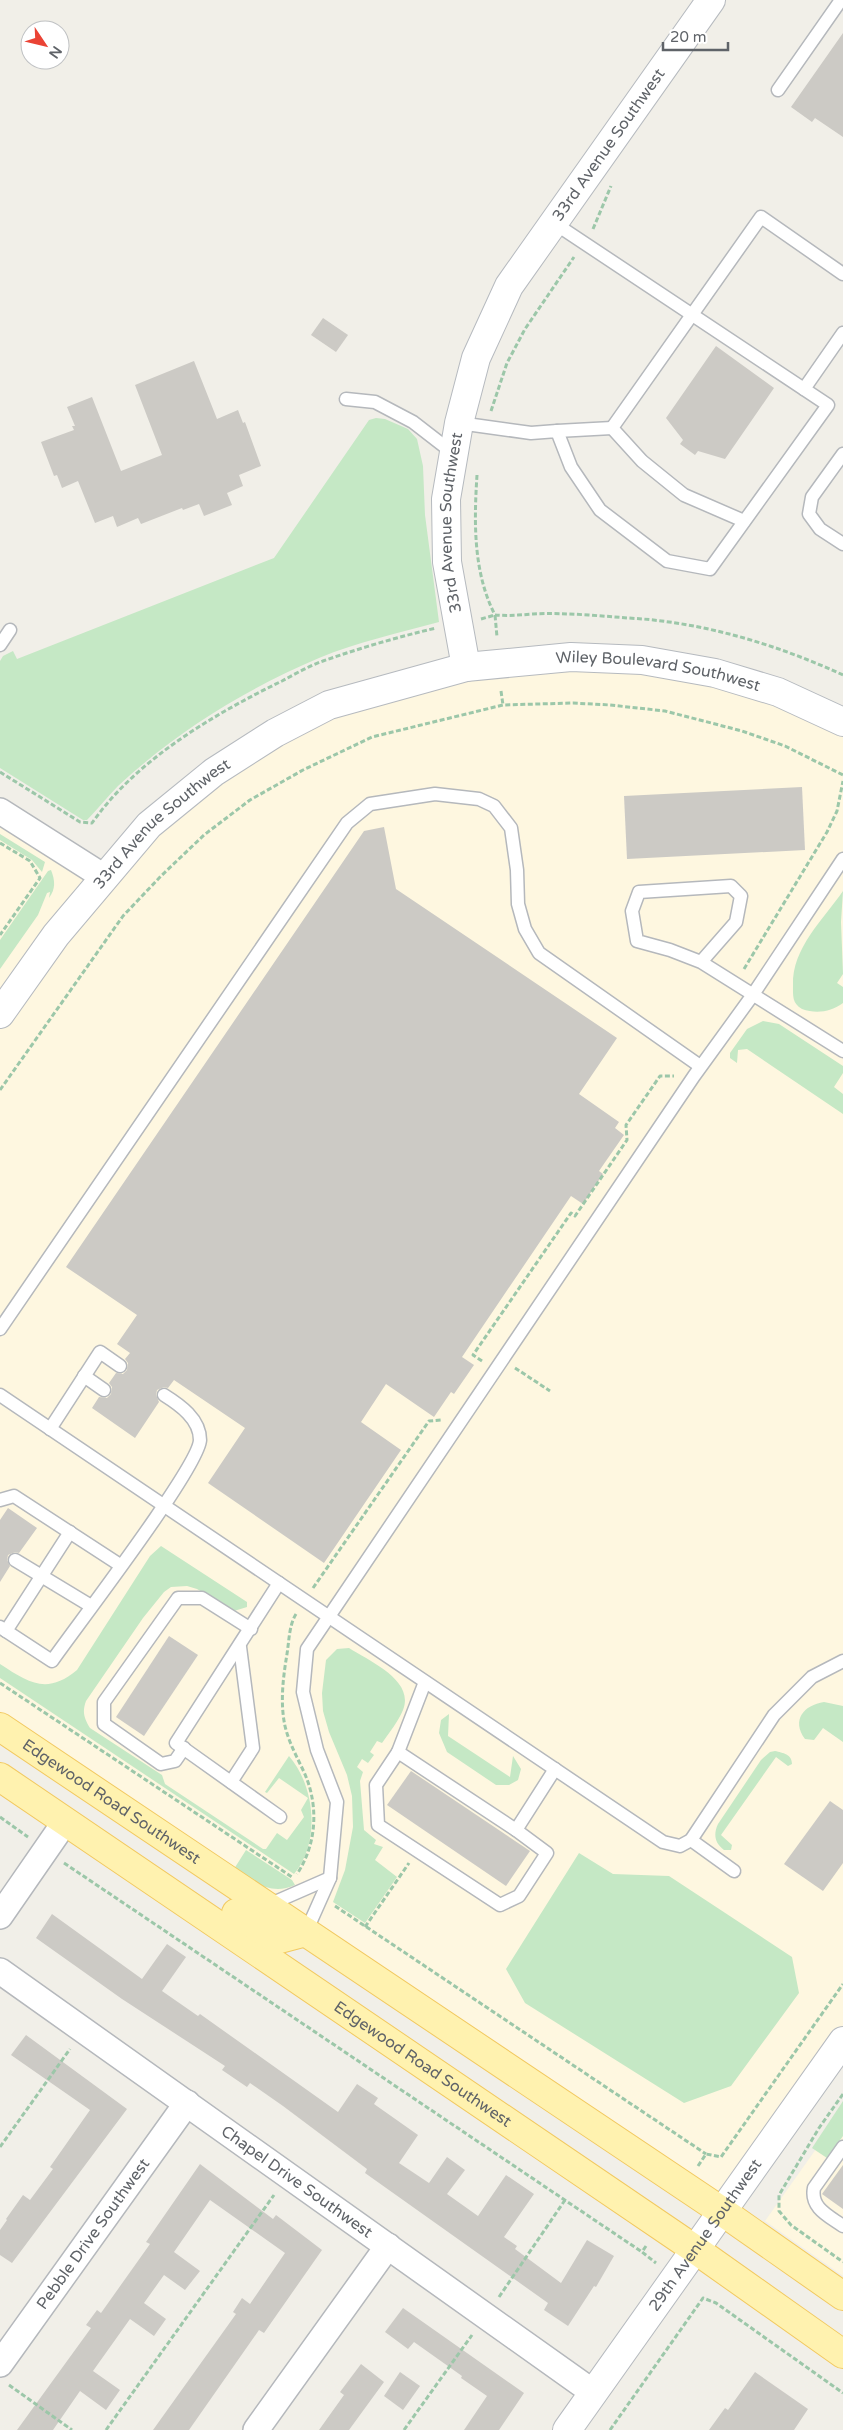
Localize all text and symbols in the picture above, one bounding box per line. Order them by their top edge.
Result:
north arrow [20,20,70,70]
scale bar [663,20,728,52]
text: 20 m [670,28,707,46]
text: N [45,43,65,62]
street label: 33rd Avenue Southwest [548,65,669,225]
street label: 33rd Avenue Southwest [436,431,467,615]
street label: Wiley Boulevard Southwest [555,647,763,696]
street label: 33rd Avenue Southwest [89,754,234,893]
street label: Edgewood Road Southwest [18,1735,204,1869]
street label: Edgewood Road Southwest [330,1997,515,2132]
street label: Chapel Drive Southwest [217,2121,376,2242]
street label: Pebble Drive Southwest [32,2155,154,2313]
street label: 29th Avenue Southwest [644,2155,766,2315]

